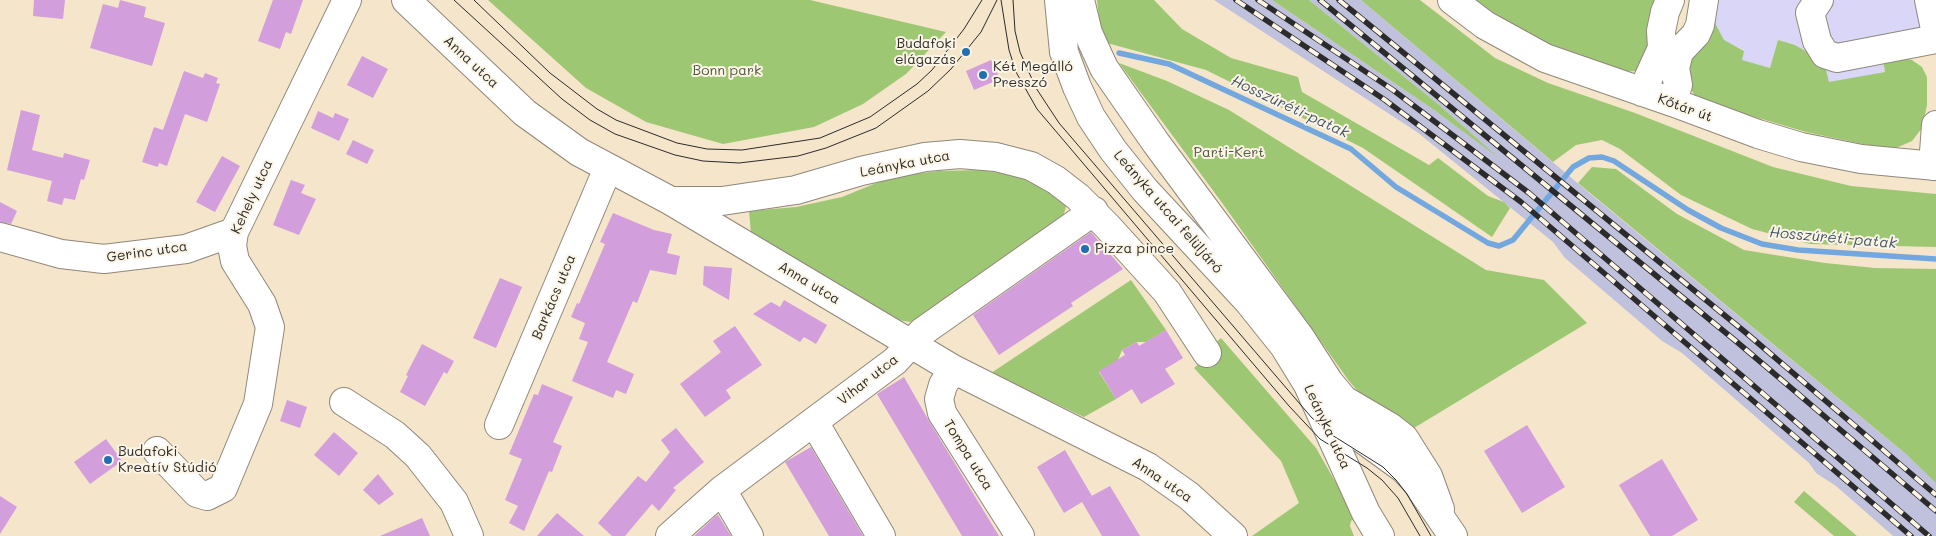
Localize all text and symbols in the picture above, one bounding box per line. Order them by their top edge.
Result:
street label: Anna utca [440,32,502,92]
place label: Budafoki elágazás [895,36,956,68]
marker: Budafoki elágazás [960,46,972,58]
place label: Két Megálló Presszó [993,59,1073,92]
park label: Bonn park [693,63,761,79]
marker: Két Megálló Presszó [977,69,989,81]
water label: Hosszúréti-patak [1228,72,1352,142]
street label: Kőtár út [1655,90,1715,126]
park label: Parti-Kert [1193,145,1265,161]
street label: Leányka utca [859,147,951,181]
street label: Leányka utcai felüljáró [1110,147,1226,277]
street label: Kehely utca [228,157,276,237]
water label: Hosszúréti-patak [1769,223,1897,253]
street label: Gerinc utca [105,238,189,266]
place label: Pizza pince [1095,241,1174,257]
marker: Pizza pince [1079,243,1091,255]
street label: Barkács utca [529,252,579,342]
street label: Anna utca [775,258,843,308]
street label: Vihar utca [834,351,902,409]
street label: Leányka utca [1300,382,1354,472]
street label: Tompa utca [940,417,996,493]
place label: Budafoki Kreatív Stúdió [118,444,217,477]
marker: Budafoki Kreatív Stúdió [102,454,114,466]
street label: Anna utca [1129,454,1195,506]

